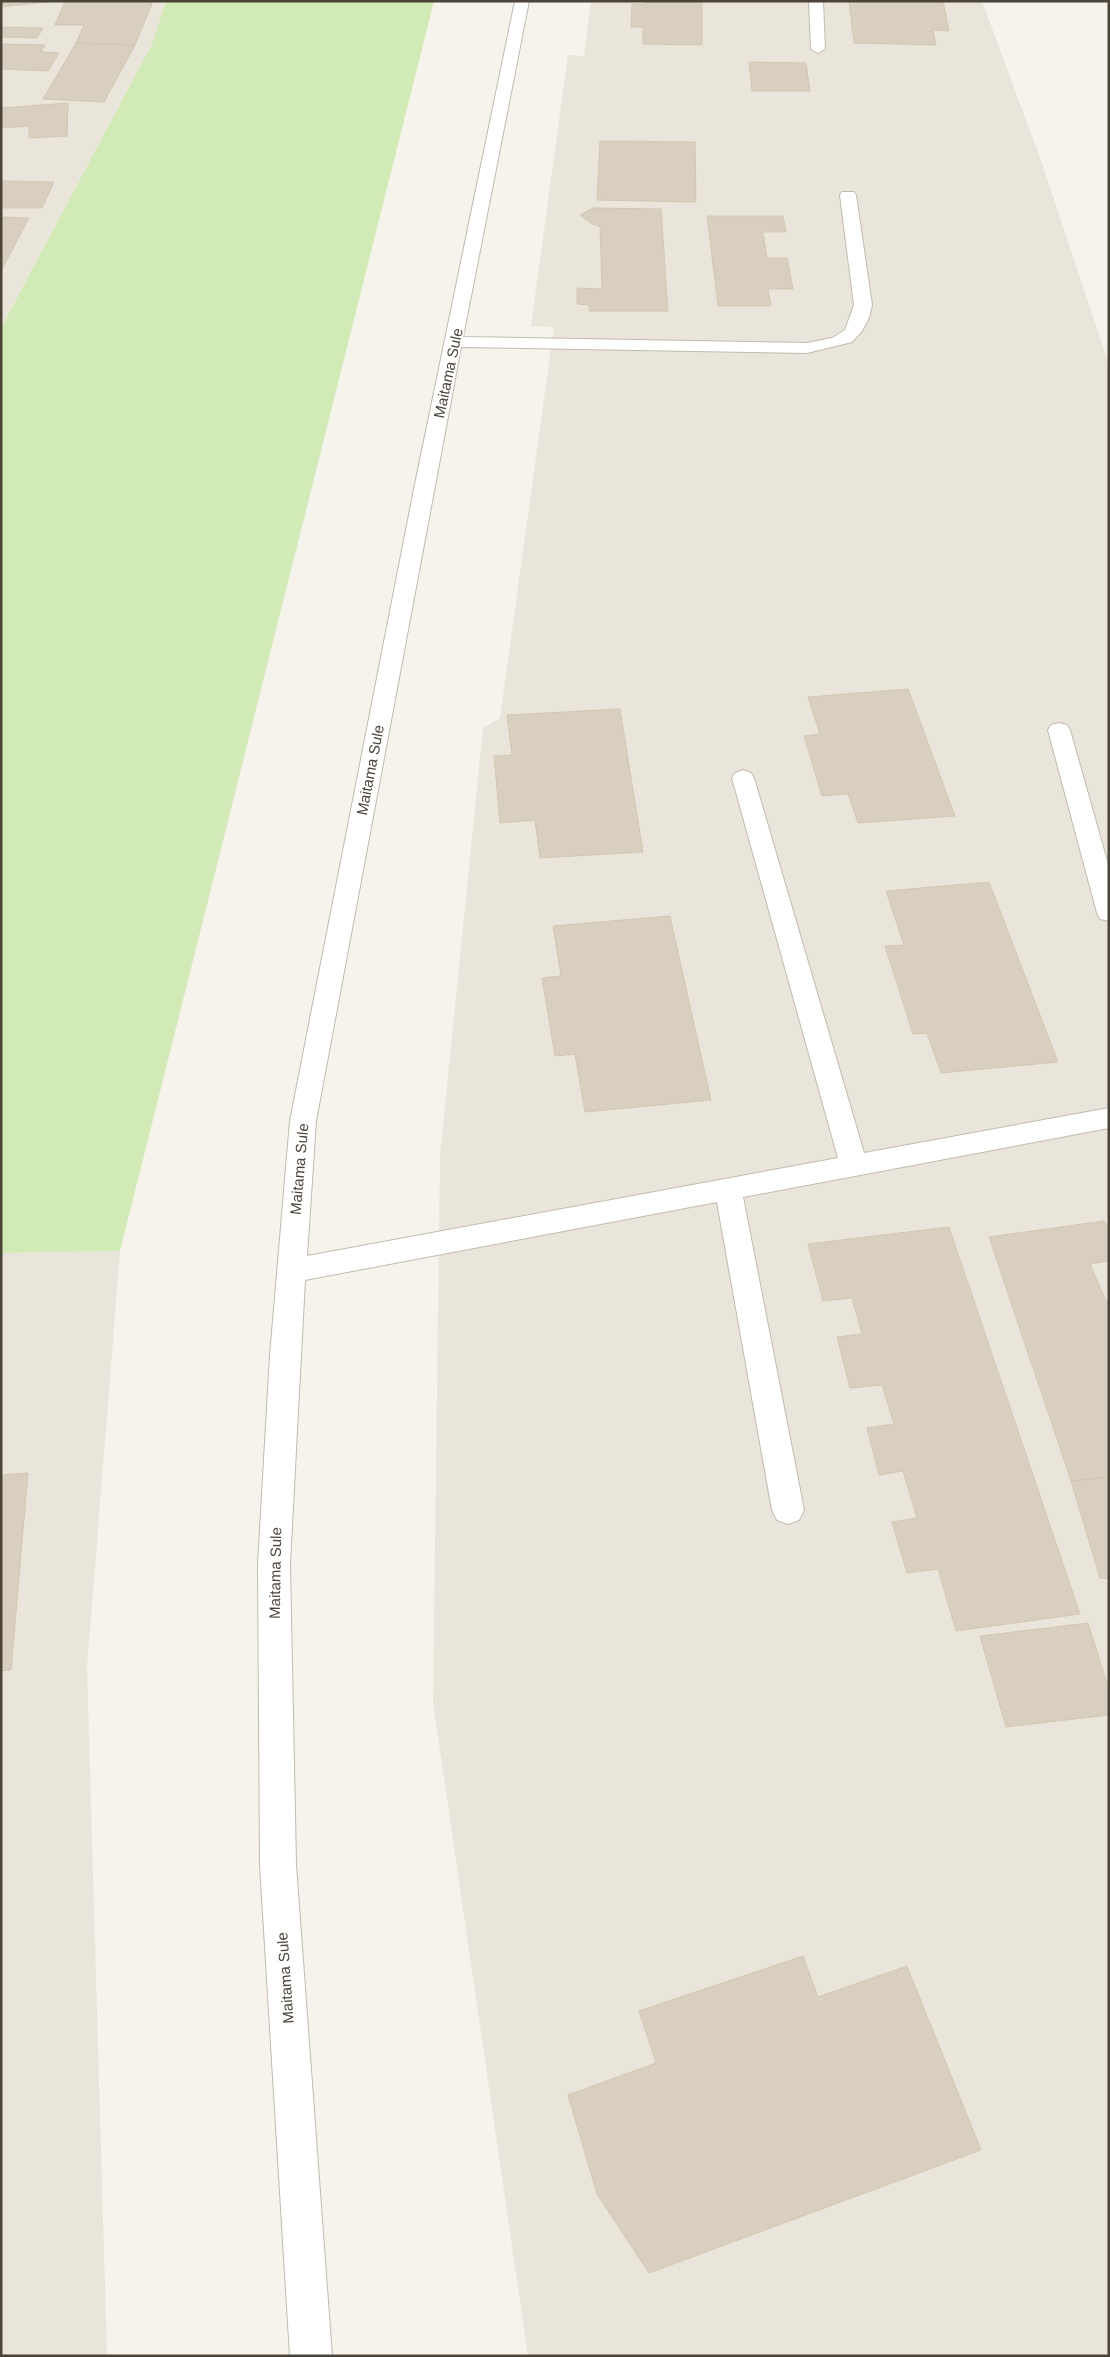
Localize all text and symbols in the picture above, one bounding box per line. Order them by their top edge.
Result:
street label: Maitama Sule [430,326,466,420]
street label: Maitama Sule [353,723,387,817]
street label: Maitama Sule [287,1123,311,1215]
street label: Maitama Sule [266,1527,284,1619]
street label: Maitama Sule [273,1932,297,2024]

